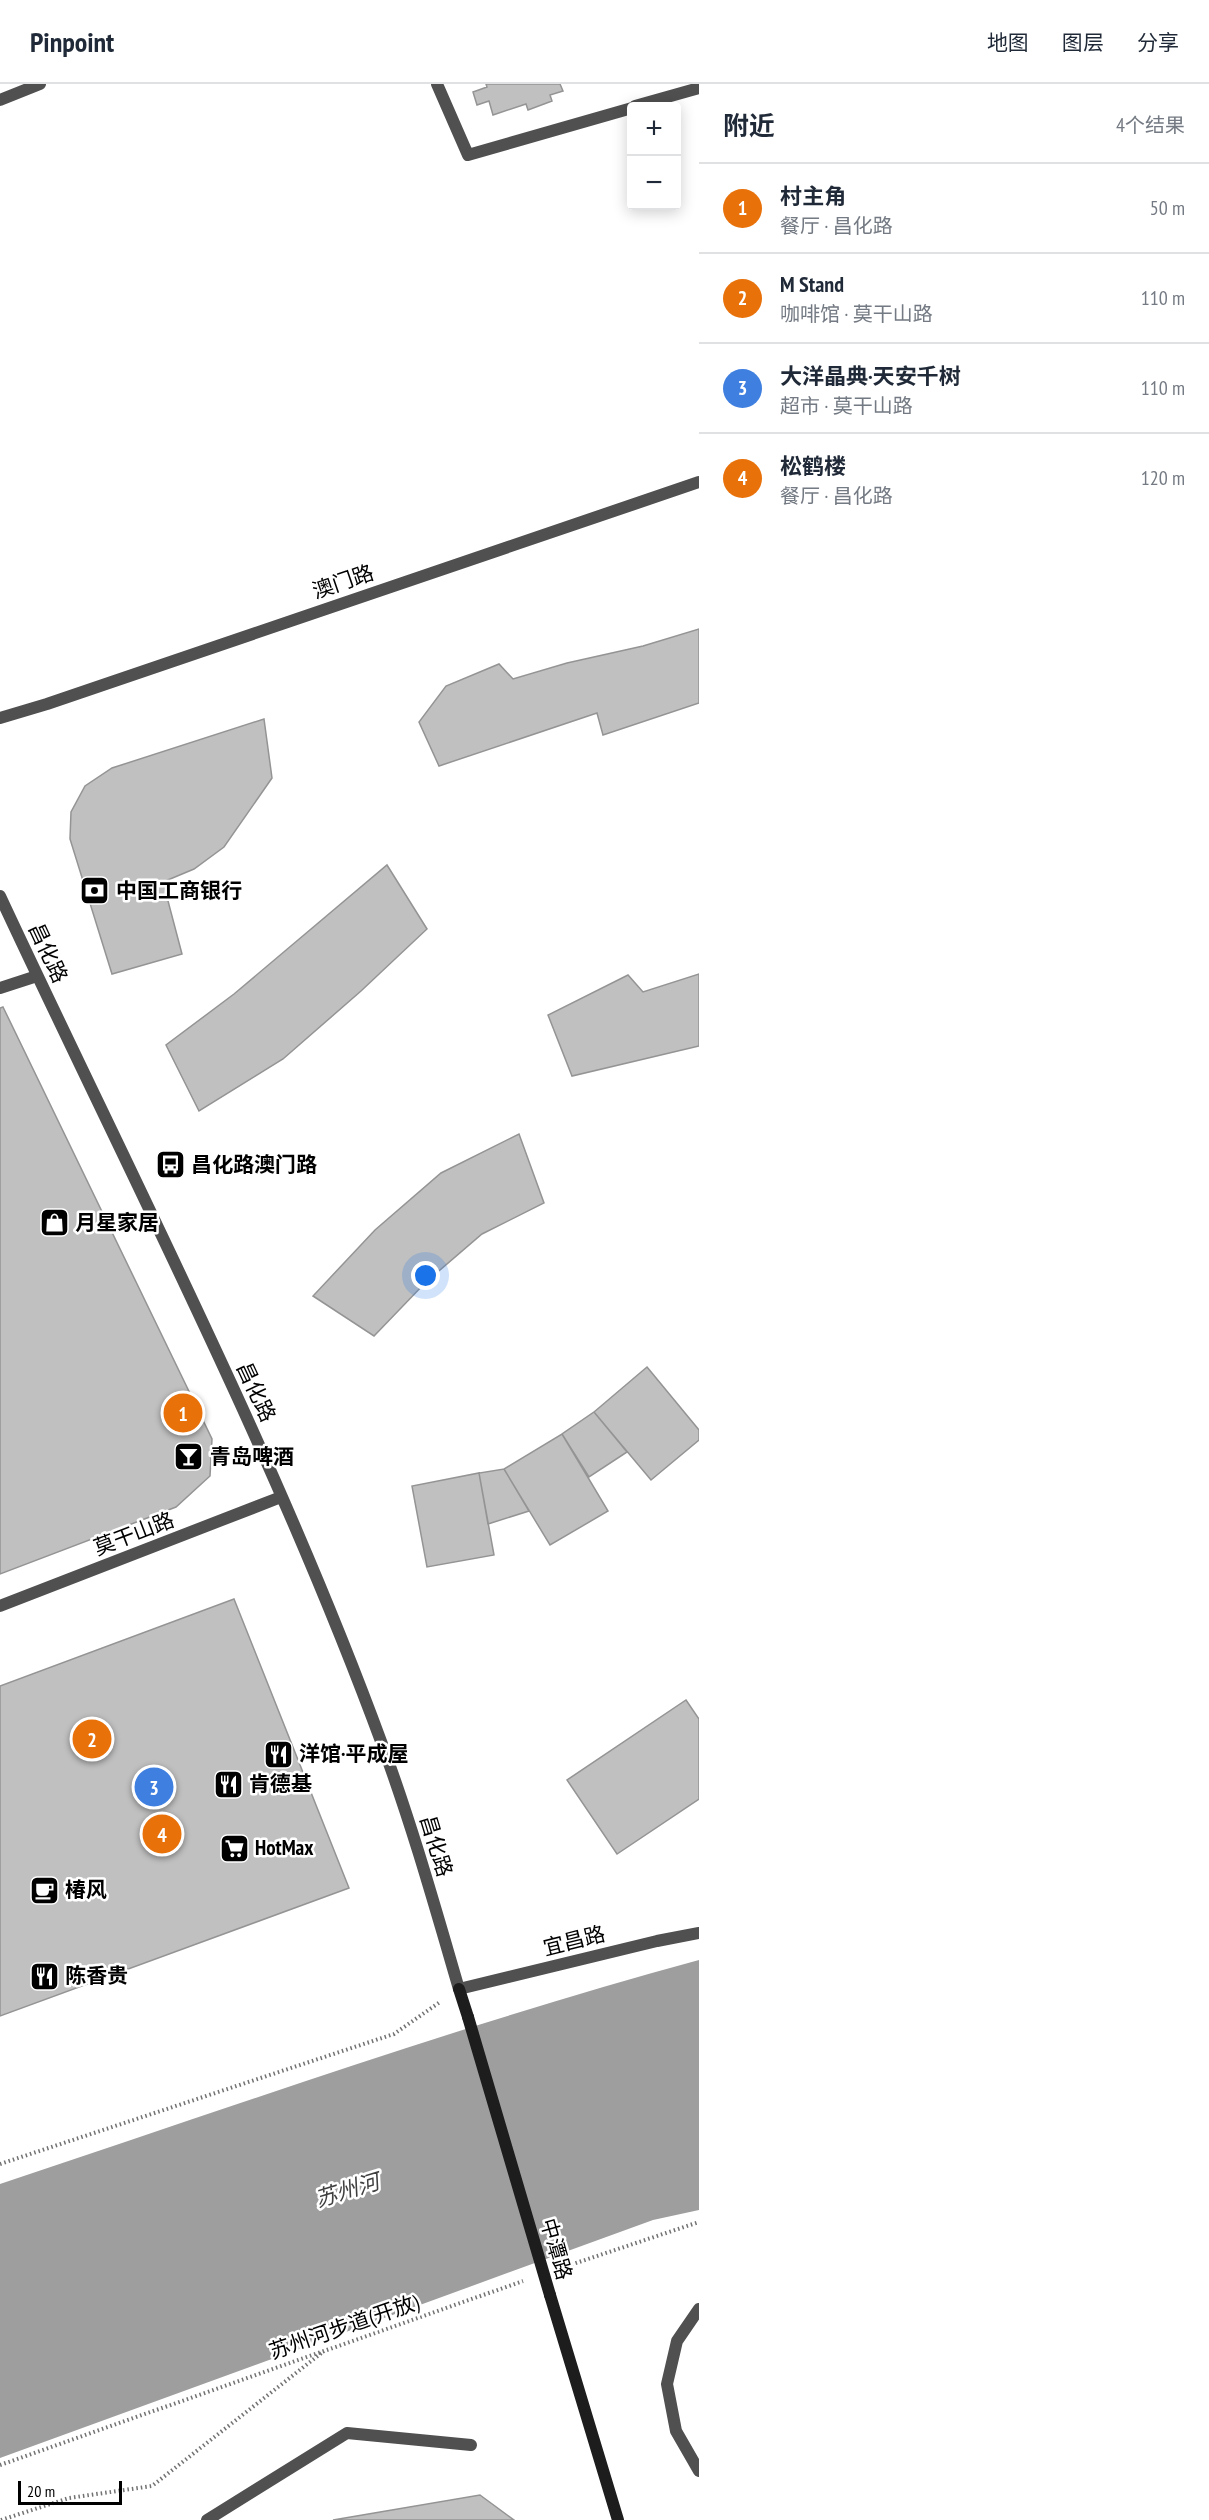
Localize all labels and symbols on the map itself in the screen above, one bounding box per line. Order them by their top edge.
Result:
street label: 澳门路 [309,559,377,605]
bank icon: 中国工商银行 [79,875,111,907]
place label: 中国工商银行 [116,877,242,904]
street label: 昌化路 [23,919,74,987]
bus stop icon: 昌化路澳门路 [154,1149,186,1181]
place label: 昌化路澳门路 [191,1151,317,1178]
shop icon: 月星家居 [38,1207,70,1239]
place label: 月星家居 [75,1209,159,1236]
your location [411,1261,440,1290]
street label: 昌化路 [231,1358,282,1426]
pin: 1 [164,1390,202,1436]
bar icon: 青岛啤酒 [173,1441,205,1473]
place label: 青岛啤酒 [210,1443,294,1470]
street label: 莫干山路 [90,1506,178,1561]
pin: 2 [72,1716,112,1762]
restaurant icon: 洋馆·平成屋 [262,1738,294,1770]
place label: 洋馆·平成屋 [299,1740,408,1767]
pin: 3 [134,1764,174,1810]
restaurant icon: 肯德基 [212,1768,244,1800]
place label: 肯德基 [249,1770,312,1797]
pin: 4 [142,1812,182,1856]
street label: 昌化路 [414,1812,459,1880]
supermarket icon: HotMax [218,1832,250,1864]
place label: HotMax [255,1834,314,1861]
cafe icon: 椿风 [28,1874,60,1906]
place label: 椿风 [65,1876,107,1903]
street label: 宜昌路 [540,1920,608,1961]
restaurant icon: 陈香贵 [28,1960,60,1992]
place label: 陈香贵 [65,1962,128,1989]
water label: 苏州河 [311,2166,386,2213]
street label: 中潭路 [535,2215,578,2283]
street label: 苏州河步道(开放) [265,2288,422,2365]
scale bar [18,2478,122,2506]

